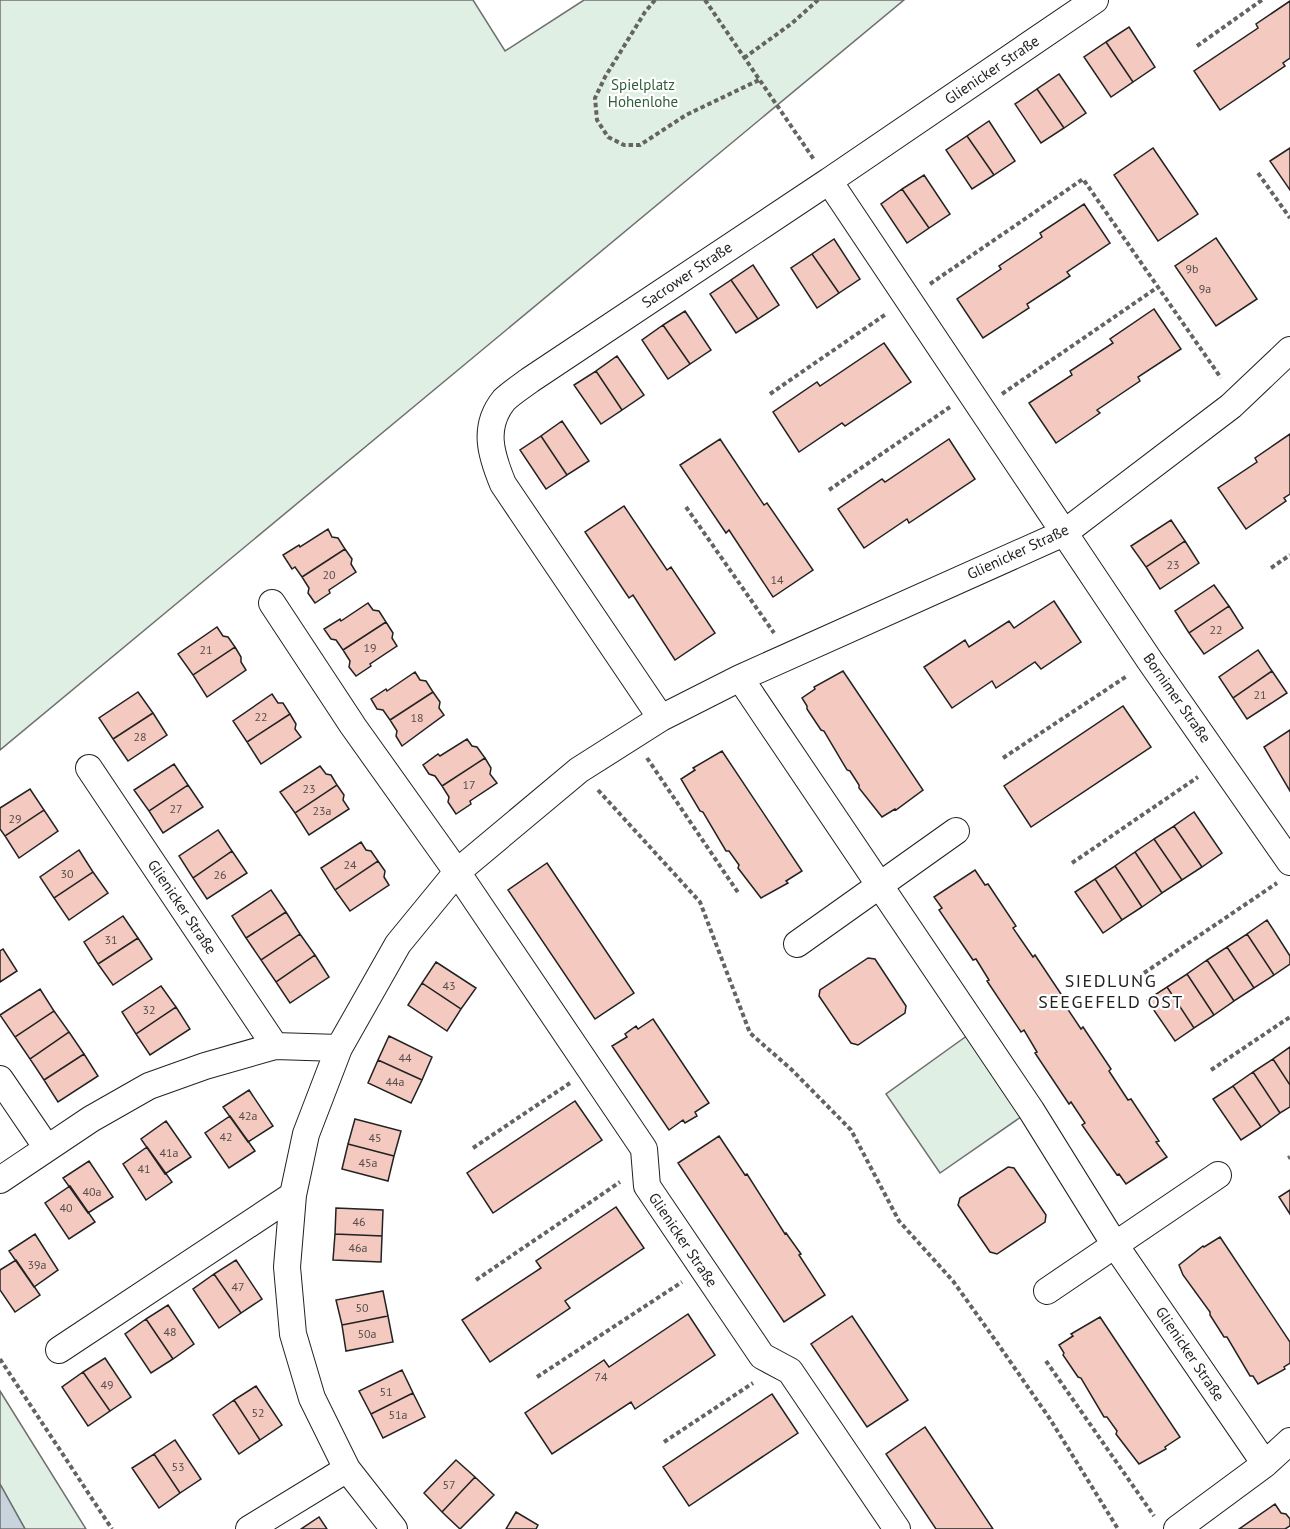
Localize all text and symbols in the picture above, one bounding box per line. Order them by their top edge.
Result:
street label: Glienicker Straße [941,31,1043,108]
park label: Spielplatz Hohenlohe [608,75,678,111]
street label: Sacrower Straße [638,237,735,312]
house number: 9b [1185,261,1199,276]
house number: 9a [1199,281,1211,296]
street label: Glienicker Straße [964,520,1072,583]
house number: 23 [1166,557,1180,572]
house number: 20 [322,567,336,582]
house number: 14 [770,572,784,587]
house number: 22 [1209,622,1223,637]
house number: 19 [363,640,377,655]
house number: 21 [199,642,213,657]
street label: Bornimer Straße [1139,649,1215,746]
house number: 21 [1253,687,1267,702]
house number: 22 [254,709,268,724]
house number: 18 [410,710,424,725]
house number: 28 [133,729,147,744]
house number: 17 [462,777,476,792]
house number: 23 [302,781,316,796]
house number: 27 [169,801,183,816]
house number: 23a [312,803,332,818]
house number: 29 [8,811,22,826]
street label: Glienicker Straße [144,856,221,958]
house number: 24 [343,857,357,872]
house number: 30 [60,866,74,881]
house number: 26 [213,867,227,882]
house number: 31 [104,932,118,947]
district label: SIEDLUNG SEEGEFELD OST [1038,969,1184,1013]
house number: 43 [442,978,456,993]
house number: 32 [142,1002,156,1017]
house number: 44 [398,1050,412,1065]
house number: 44a [385,1074,405,1089]
house number: 42a [238,1108,258,1123]
house number: 42 [219,1129,233,1144]
house number: 45 [368,1130,382,1145]
house number: 41a [159,1145,179,1160]
house number: 45a [358,1155,378,1170]
house number: 41 [137,1161,151,1176]
house number: 40a [82,1184,102,1199]
street label: Glienicker Straße [645,1189,722,1291]
house number: 40 [59,1200,73,1215]
house number: 46 [352,1214,366,1229]
house number: 46a [348,1240,368,1255]
house number: 39a [27,1257,47,1272]
house number: 47 [231,1279,245,1294]
house number: 50 [355,1300,369,1315]
street label: Glienicker Straße [1152,1303,1229,1405]
house number: 48 [163,1324,177,1339]
house number: 50a [357,1326,377,1341]
house number: 74 [594,1369,608,1384]
house number: 49 [100,1377,114,1392]
house number: 51 [379,1384,393,1399]
house number: 52 [251,1405,265,1420]
house number: 51a [388,1407,408,1422]
house number: 53 [171,1459,185,1474]
house number: 57 [442,1477,456,1492]

